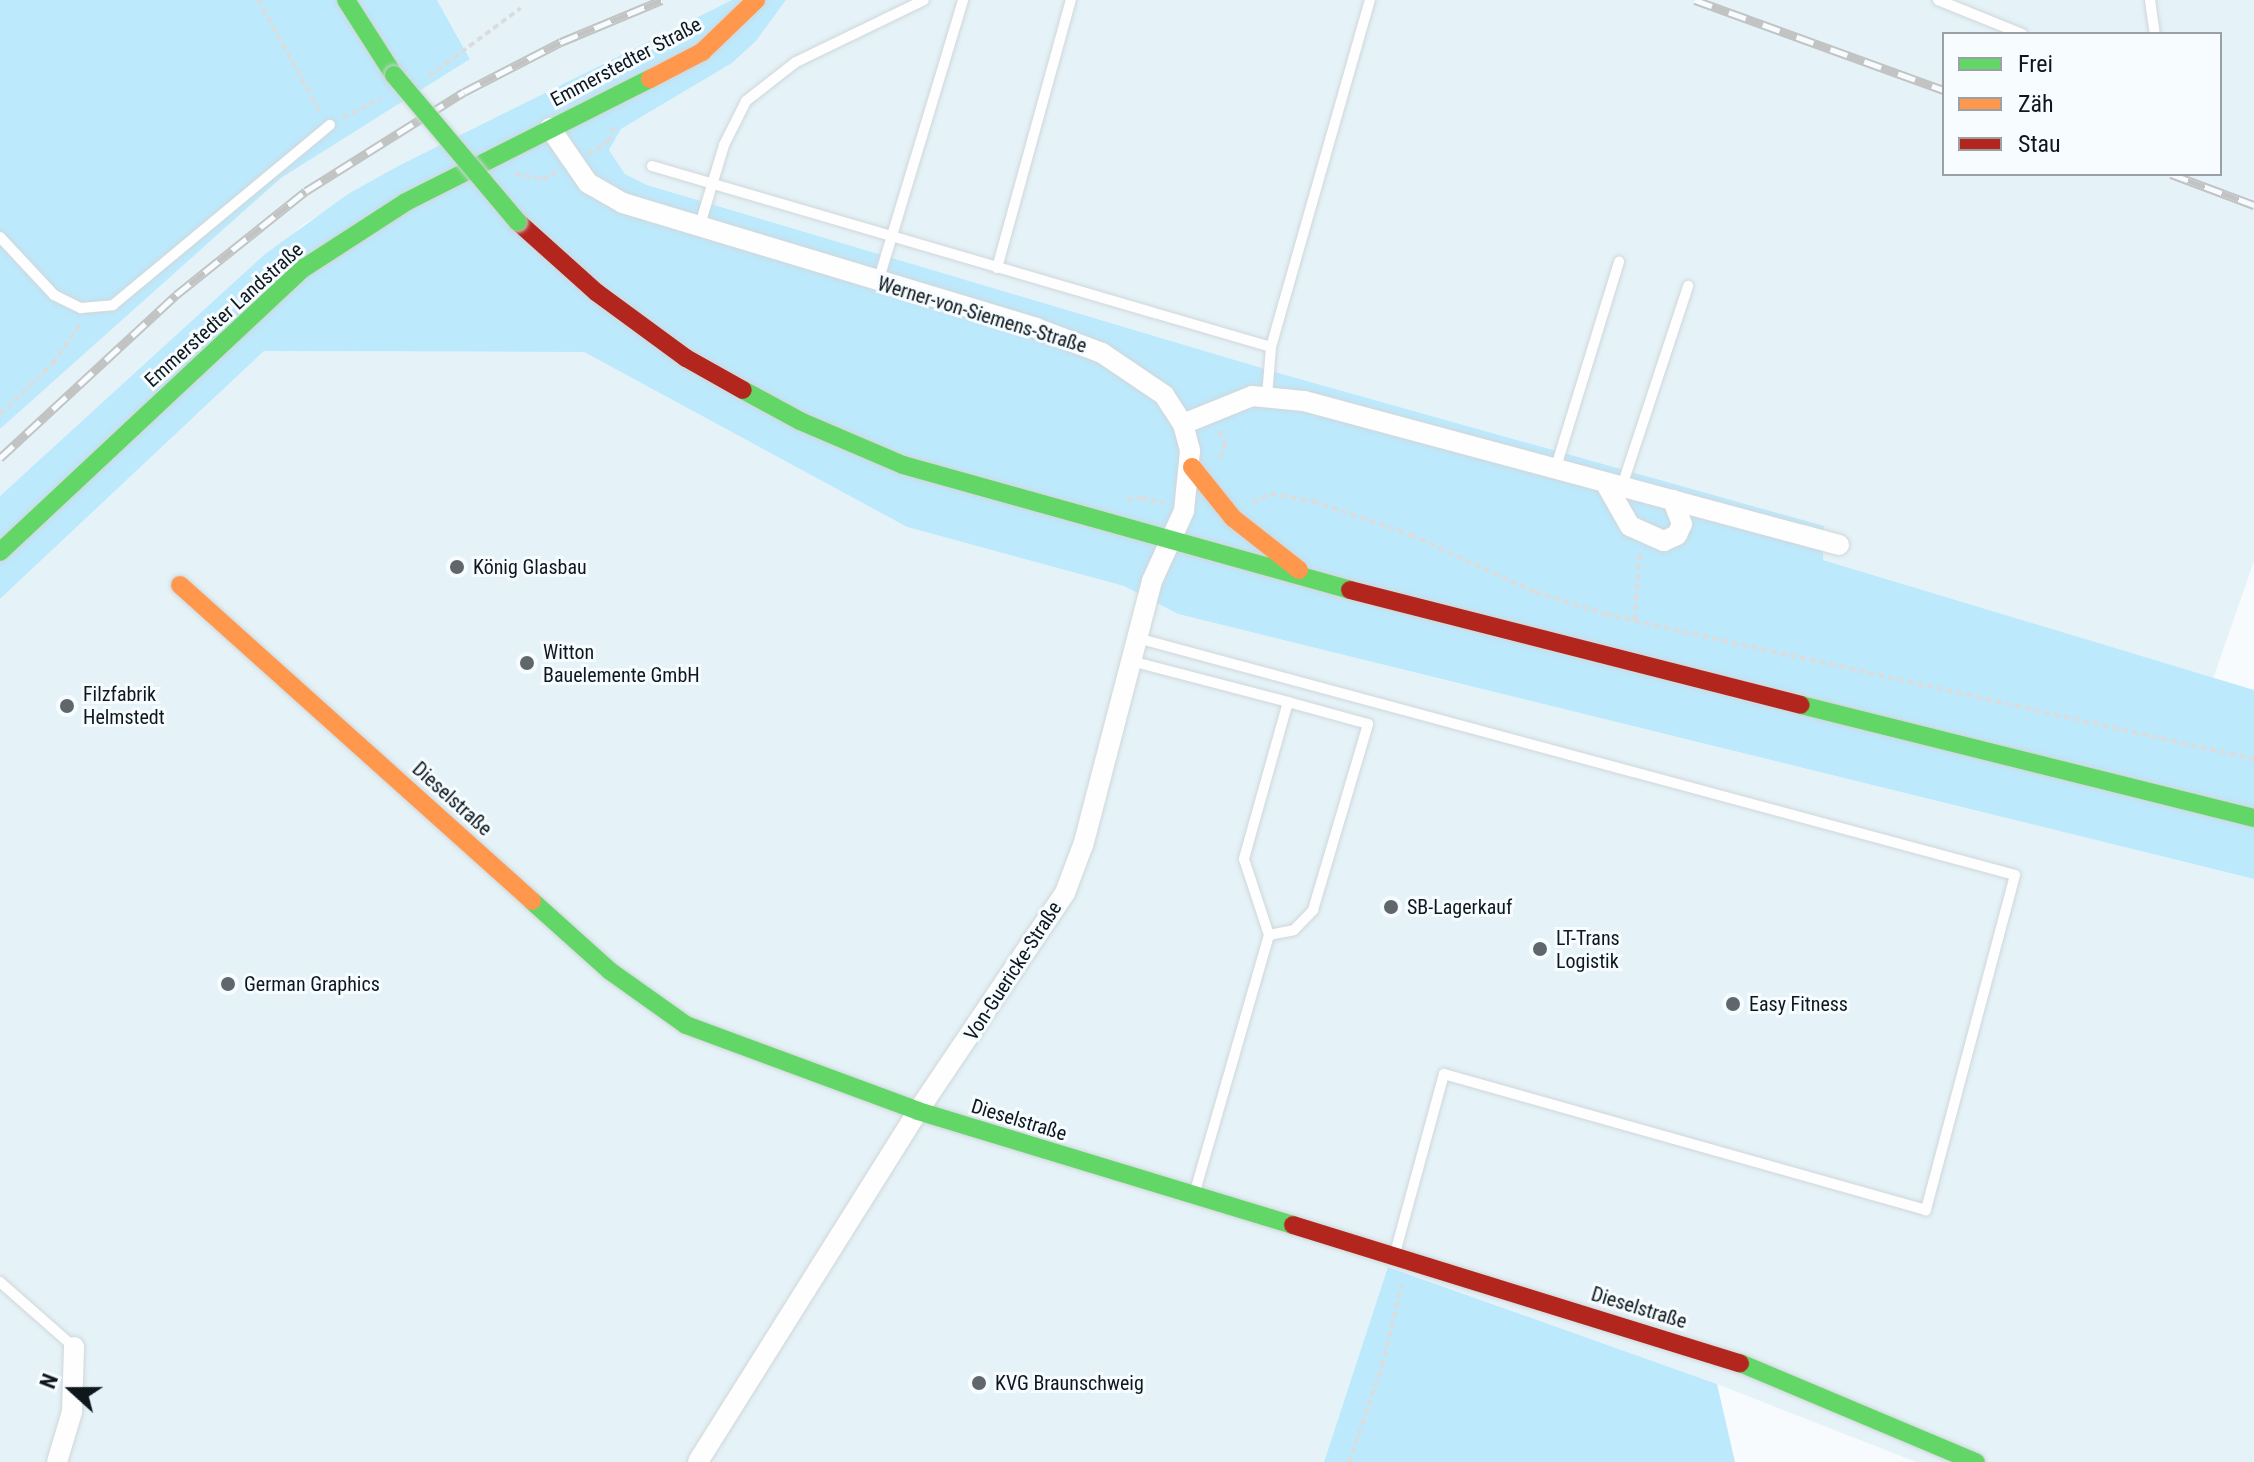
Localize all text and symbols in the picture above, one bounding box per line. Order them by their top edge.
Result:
street label: Emmerstedter Straße [547,12,705,112]
legend [1942,32,2222,176]
text: Frei [2018,50,2053,78]
text: Zäh [2018,90,2054,118]
text: Stau [2018,130,2061,158]
street label: Emmerstedter Landstraße [140,238,308,392]
street label: Werner-von-Siemens-Straße [874,272,1090,358]
place label: König Glasbau [473,555,587,579]
marker: König Glasbau [448,558,466,576]
place label: Witton Bauelemente GmbH [543,640,700,687]
marker: Witton Bauelemente GmbH [518,654,536,672]
place label: Filzfabrik Helmstedt [83,682,165,729]
marker: Filzfabrik Helmstedt [58,697,76,715]
street label: Dieselstraße [407,757,497,841]
place label: SB-Lagerkauf [1407,895,1512,919]
street label: Von-Guericke-Straße [959,897,1067,1045]
marker: SB-Lagerkauf [1382,898,1400,916]
place label: LT-Trans Logistik [1556,926,1620,973]
marker: LT-Trans Logistik [1531,940,1549,958]
place label: German Graphics [244,972,380,996]
marker: German Graphics [219,975,237,993]
place label: Easy Fitness [1749,992,1848,1016]
marker: Easy Fitness [1724,995,1742,1013]
street label: Dieselstraße [968,1094,1070,1146]
street label: Dieselstraße [1588,1282,1690,1334]
north arrow [32,1350,112,1430]
text: N [35,1370,63,1392]
place label: KVG Braunschweig [995,1371,1144,1395]
marker: KVG Braunschweig [970,1374,988,1392]

